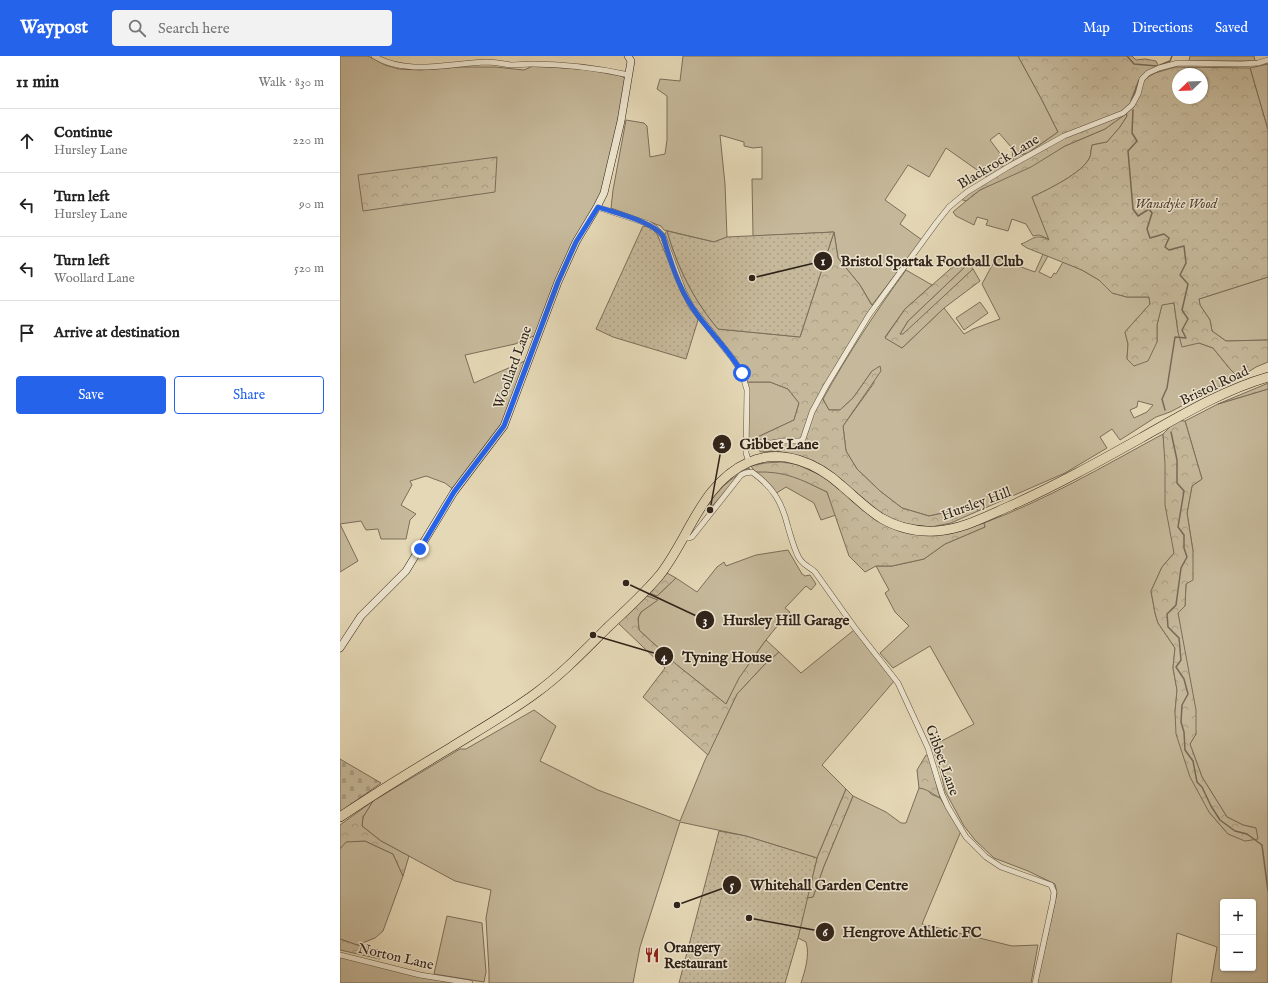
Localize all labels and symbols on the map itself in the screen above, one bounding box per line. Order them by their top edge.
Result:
north arrow [1172,68,1208,104]
street label: Blackrock Lane [955,130,1043,193]
park label: Wansdyke Wood [1135,195,1219,213]
callout: Bristol Spartak Football Club [813,247,1032,274]
text: Bristol Spartak Football Club [840,252,1024,271]
text: 1 [821,254,826,269]
street label: Woollard Lane [490,323,536,411]
street label: Bristol Road [1177,362,1252,410]
route start [733,364,751,382]
callout: Gibbet Lane [712,431,827,458]
text: Gibbet Lane [739,435,819,454]
text: 2 [719,437,725,452]
street label: Hursley Hill [939,483,1014,525]
route end [411,540,429,558]
callout: Hursley Hill Garage [695,607,857,634]
text: Hursley Hill Garage [723,611,849,630]
text: 3 [703,613,707,628]
callout: Tyning House [654,643,780,670]
text: Tyning House [681,648,772,667]
text: 4 [661,650,668,665]
street label: Gibbet Lane [921,723,963,799]
callout: Whitehall Garden Centre [722,871,917,898]
text: Whitehall Garden Centre [749,876,908,895]
text: 5 [730,878,735,893]
callout: Hengrove Athletic FC [815,918,990,945]
text: Hengrove Athletic FC [842,923,982,942]
text: 6 [822,925,828,940]
place label: Orangery Restaurant [664,939,728,973]
street label: Norton Lane [356,940,436,975]
restaurant icon: Orangery Restaurant [643,946,661,964]

